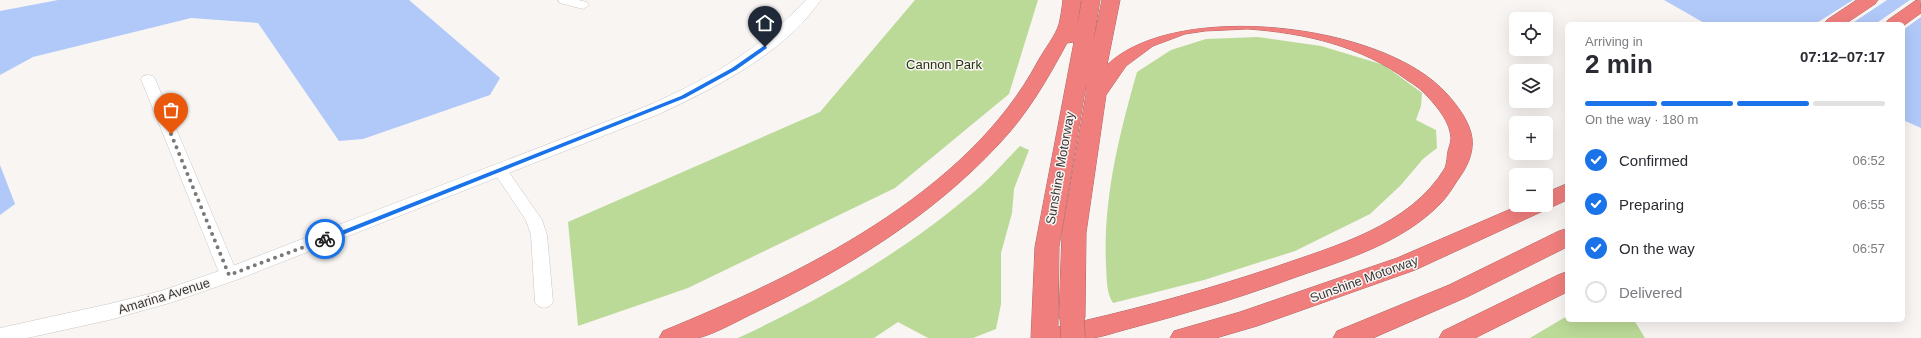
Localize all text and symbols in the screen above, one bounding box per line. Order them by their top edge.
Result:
pin [748,6,782,47]
icon: home [754,12,776,34]
map controls [1509,12,1553,212]
button: locate [1509,12,1553,56]
text: Arriving in [1585,34,1643,49]
text: 07:12–07:17 [1800,48,1885,65]
text: 2 min [1585,49,1653,79]
park label: Cannon Park [906,57,982,72]
button: layers [1509,64,1553,108]
pin [154,93,188,134]
icon: bag [160,99,182,121]
street label: Sunshine Motorway [1043,110,1077,226]
text: On the way · 180 m [1585,112,1698,127]
button: + [1509,116,1553,160]
icon: check [1585,149,1607,171]
text: Confirmed [1619,152,1688,169]
text: 06:52 [1852,153,1885,168]
button: − [1509,168,1553,212]
icon: check [1585,193,1607,215]
text: Preparing [1619,196,1684,213]
text: 06:55 [1852,197,1885,212]
courier [305,219,345,259]
icon: bike [314,228,336,250]
icon: check [1585,237,1607,259]
text: On the way [1619,240,1695,257]
text: 06:57 [1852,241,1885,256]
street label: Sunshine Motorway [1308,252,1421,306]
street label: Amarina Avenue [116,275,212,317]
text: Delivered [1619,284,1682,301]

